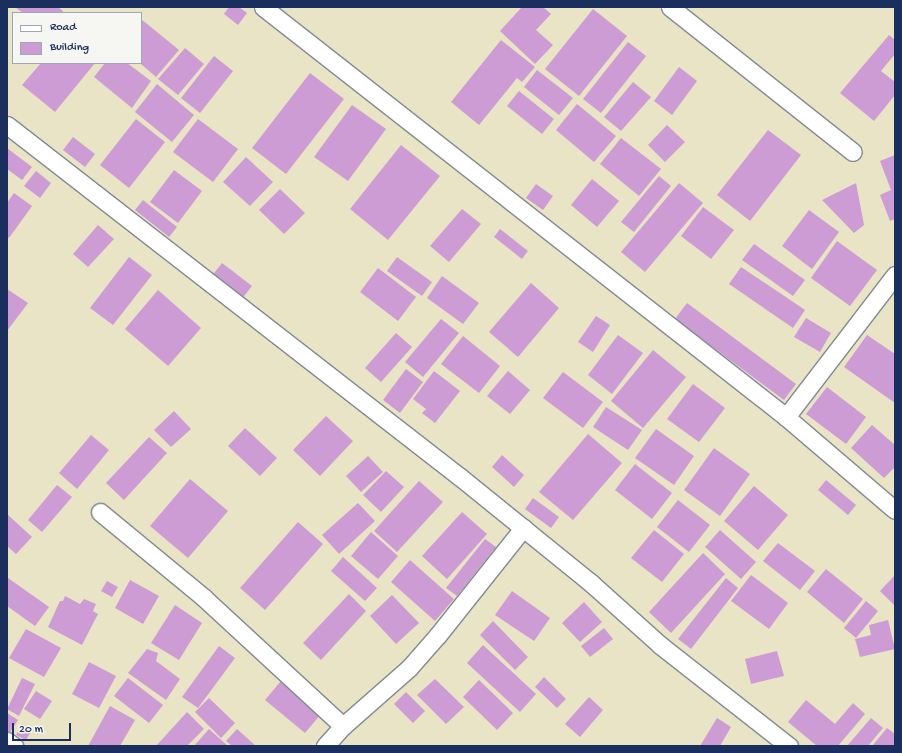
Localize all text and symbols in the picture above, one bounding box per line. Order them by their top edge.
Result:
legend [12,12,142,64]
text: Road [50,21,76,35]
text: Building [50,41,89,55]
scale bar [14,715,73,741]
text: 20 m [19,723,43,737]

